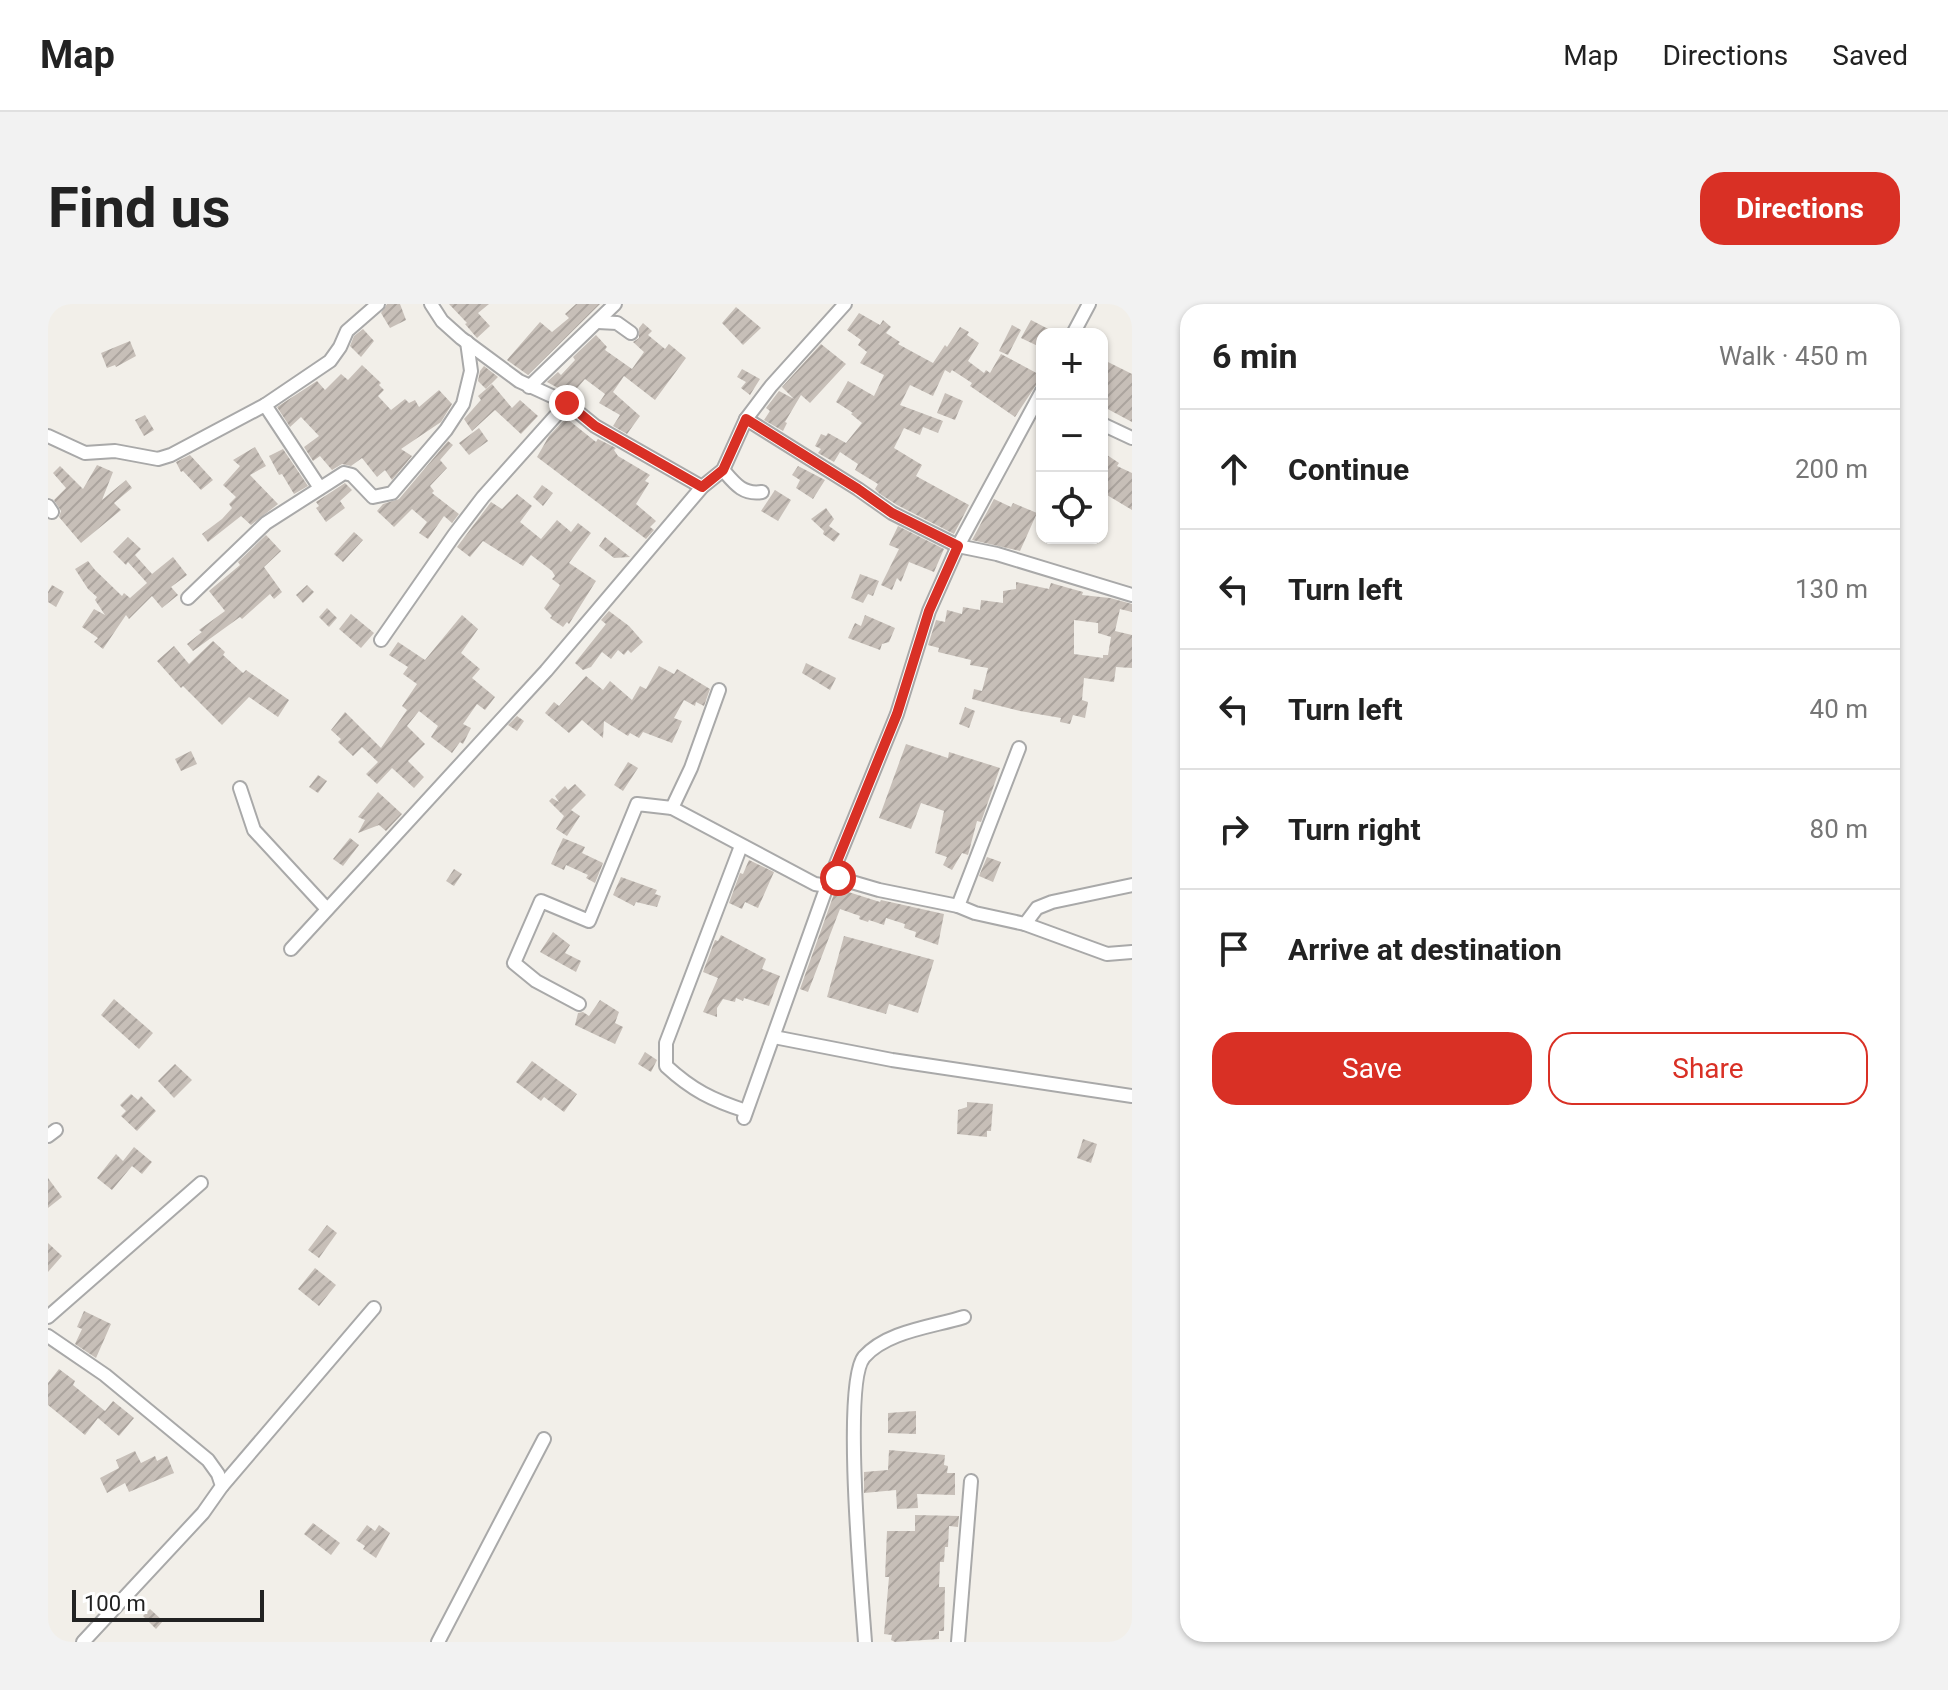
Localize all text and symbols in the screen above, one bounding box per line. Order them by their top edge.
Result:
text: Map [40,33,115,77]
text: Map [1563,39,1619,72]
text: Directions [1663,39,1788,72]
text: Saved [1832,39,1908,72]
button: Directions [1700,172,1900,245]
text: Find us [48,175,231,241]
map controls [1036,328,1108,544]
button: + [1036,328,1108,400]
text: 6 min [1212,336,1297,376]
text: Walk · 450 m [1719,341,1868,371]
route end [549,385,585,421]
button: − [1036,400,1108,472]
icon: ahead [1212,447,1256,491]
text: Continue [1288,452,1409,487]
text: 200 m [1795,454,1868,484]
button: locate [1036,472,1108,544]
icon: left [1212,567,1256,611]
text: Turn left [1288,572,1403,607]
text: 130 m [1795,574,1868,604]
icon: left [1212,687,1256,731]
text: Turn left [1288,692,1403,727]
text: 40 m [1810,694,1868,724]
icon: right [1212,807,1256,851]
text: Turn right [1288,812,1421,847]
text: 80 m [1810,814,1868,844]
route start [820,860,856,896]
icon: arrive [1212,927,1256,971]
text: Arrive at destination [1288,932,1562,967]
button: Save [1212,1032,1532,1105]
button: Share [1548,1032,1868,1105]
scale bar [72,1586,264,1622]
text: 100 m [84,1591,146,1616]

